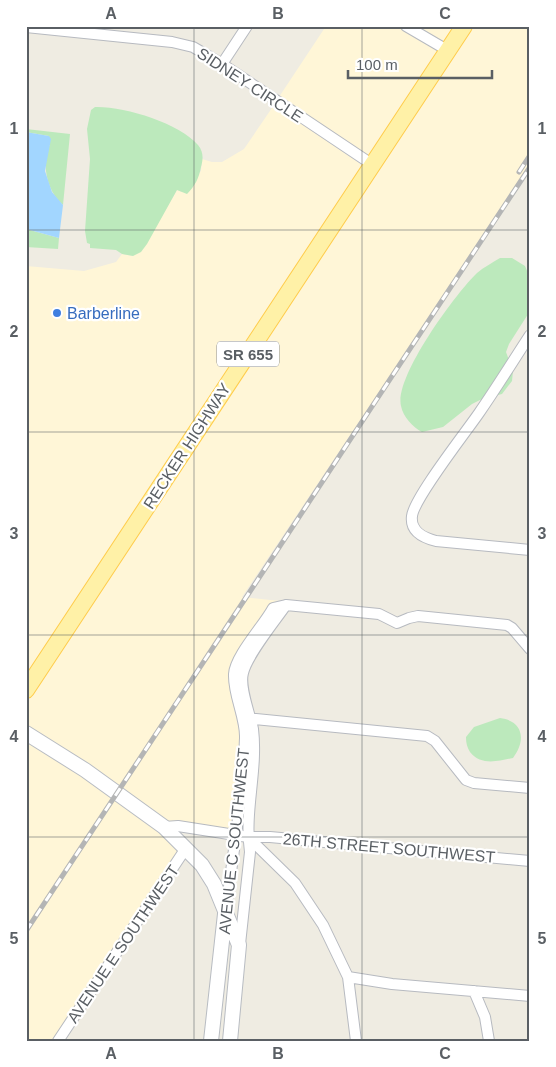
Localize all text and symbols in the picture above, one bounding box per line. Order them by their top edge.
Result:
text: A [105,5,117,22]
text: B [272,5,284,22]
text: C [439,5,451,22]
street label: SIDNEY CIRCLE [194,45,306,125]
scale bar [348,48,492,80]
text: 100 m [356,56,398,73]
text: 1 [10,120,19,137]
text: 1 [538,120,547,137]
place label: Barberline [67,305,140,322]
marker: Barberline [51,307,63,319]
text: 2 [10,323,19,340]
text: 2 [538,323,547,340]
road number: SR 655 [217,342,279,366]
street label: RECKER HIGHWAY [140,380,234,512]
text: 3 [10,525,19,542]
text: 3 [538,525,547,542]
text: 4 [10,728,19,745]
text: 4 [538,728,547,745]
street label: AVENUE C SOUTHWEST [216,747,252,935]
street label: 26TH STREET SOUTHWEST [282,830,496,866]
street label: AVENUE E SOUTHWEST [64,862,182,1026]
text: 5 [10,930,19,947]
text: 5 [538,930,547,947]
text: A [105,1045,117,1062]
text: B [272,1045,284,1062]
text: C [439,1045,451,1062]

